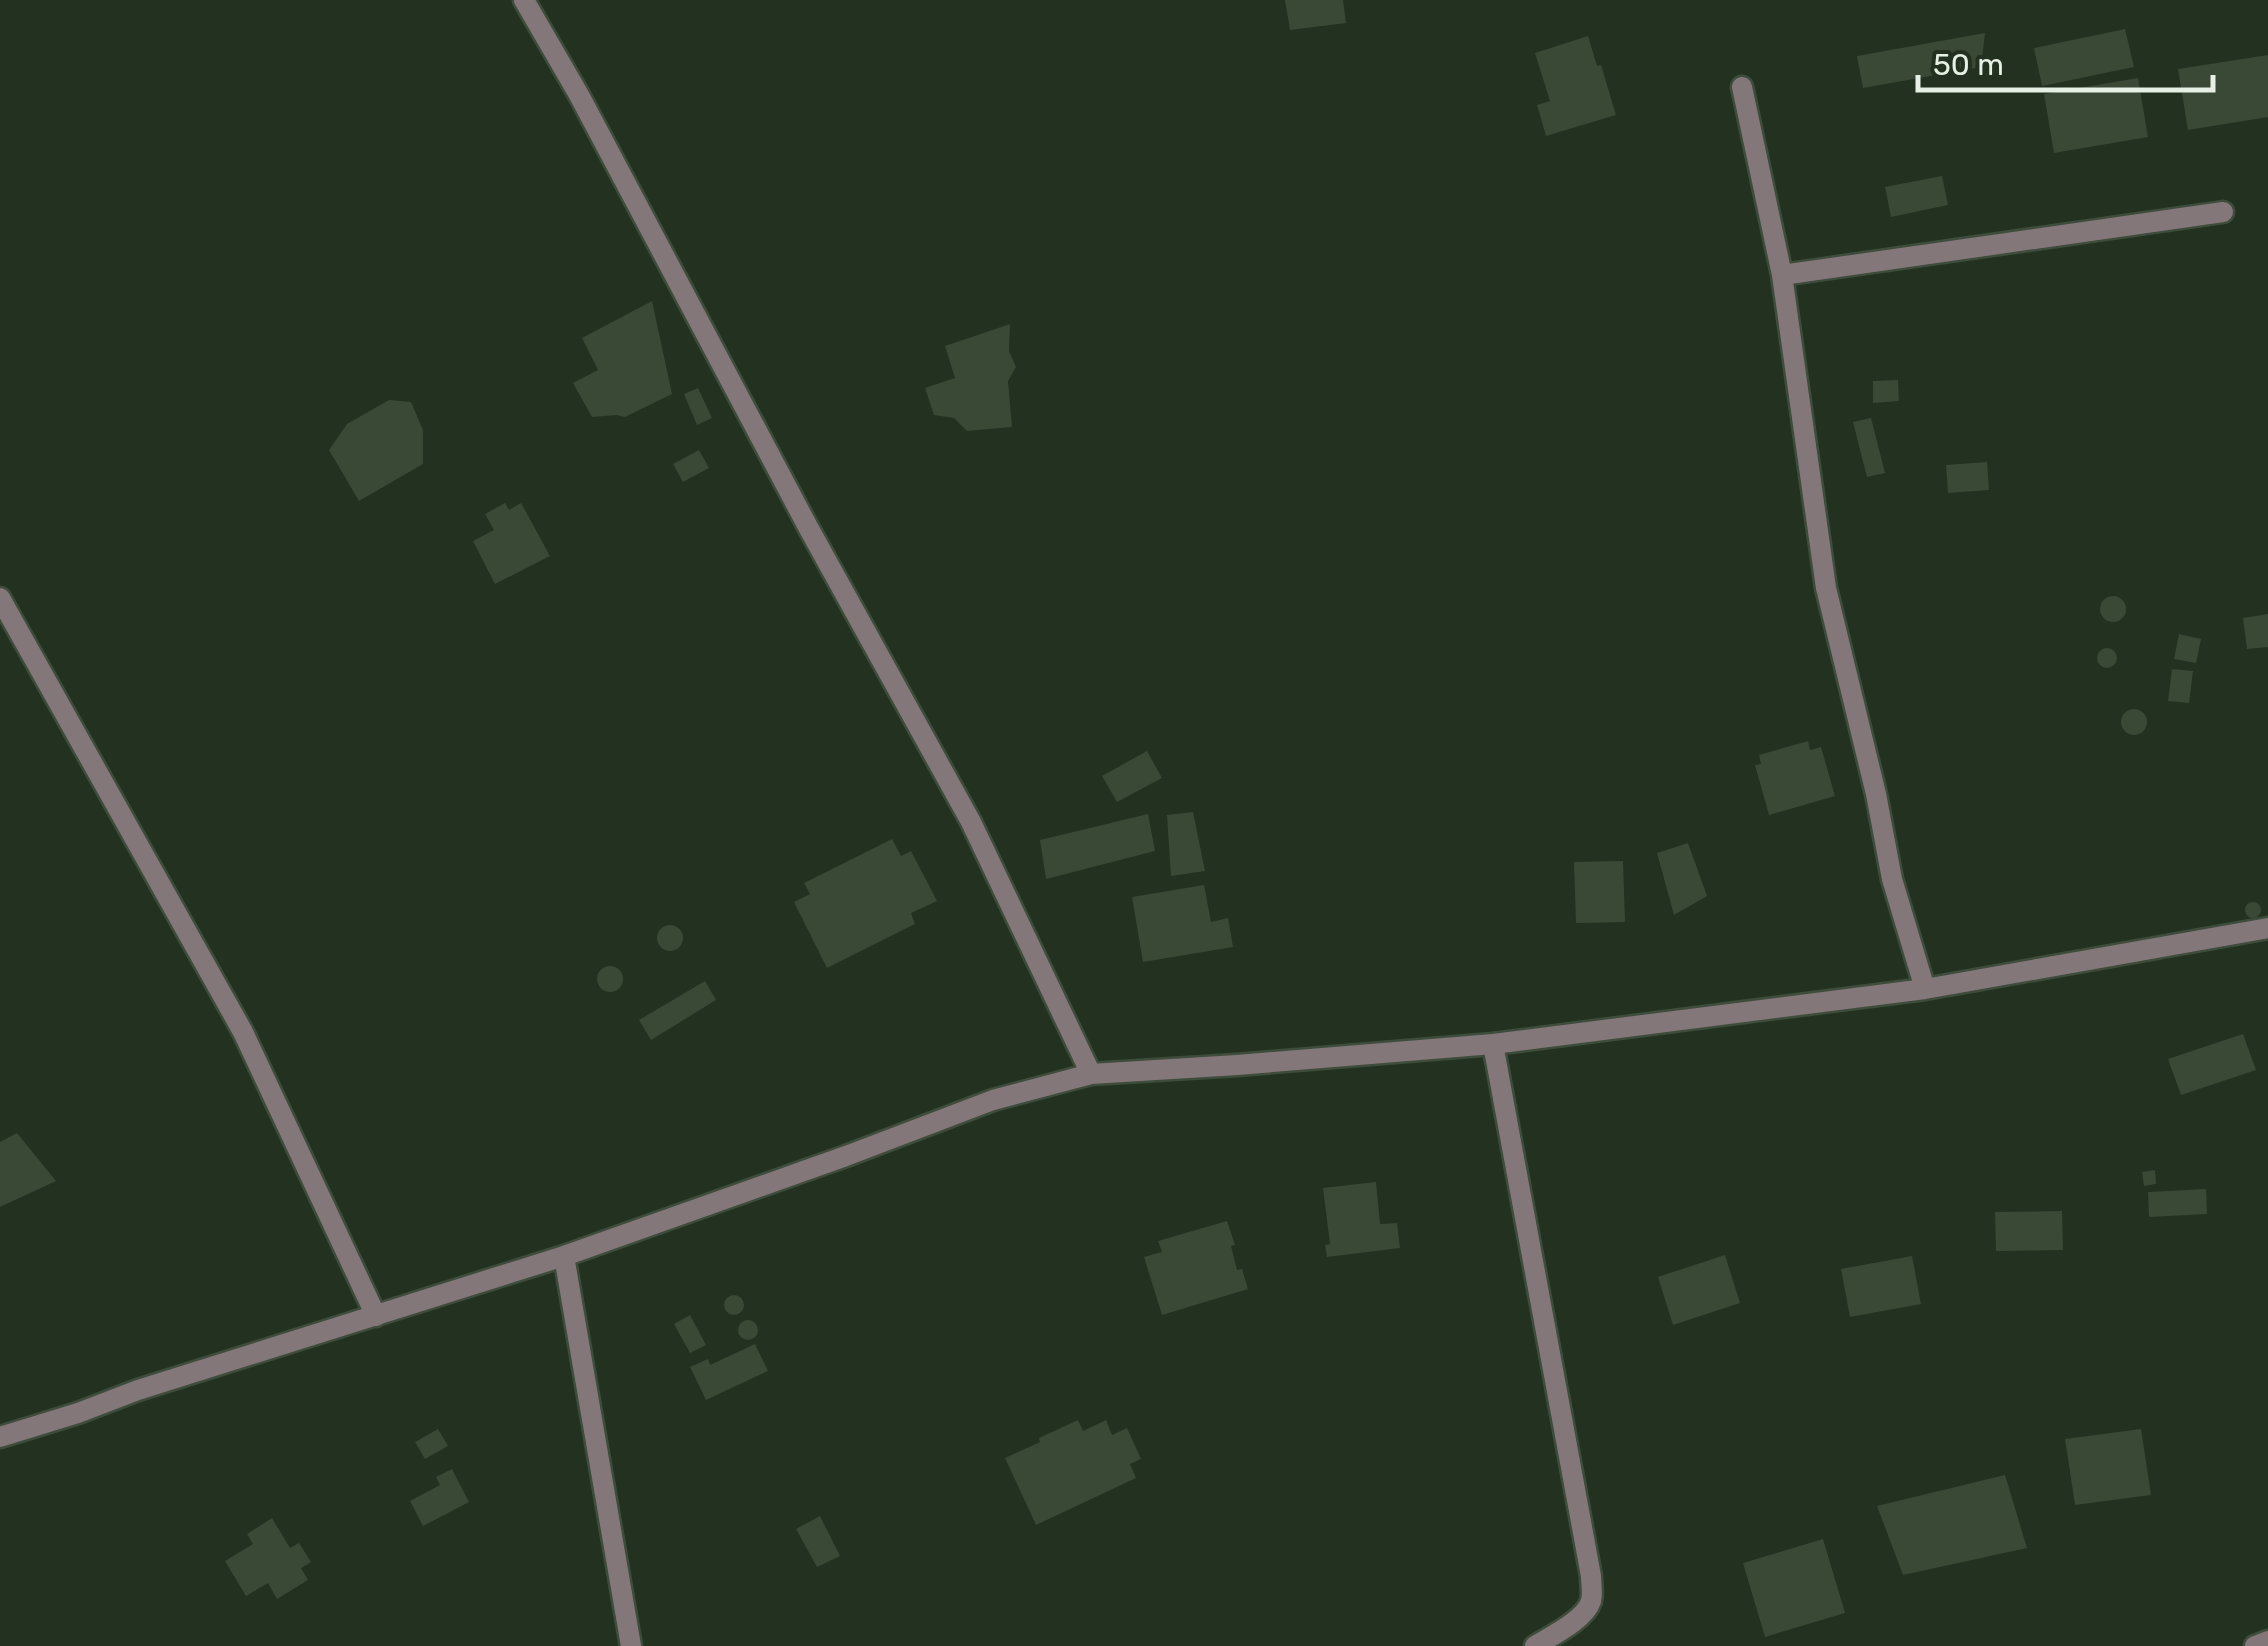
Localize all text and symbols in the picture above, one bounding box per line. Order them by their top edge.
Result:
scale bar [1918,30,2213,92]
text: 50 m [1933,47,2004,83]

